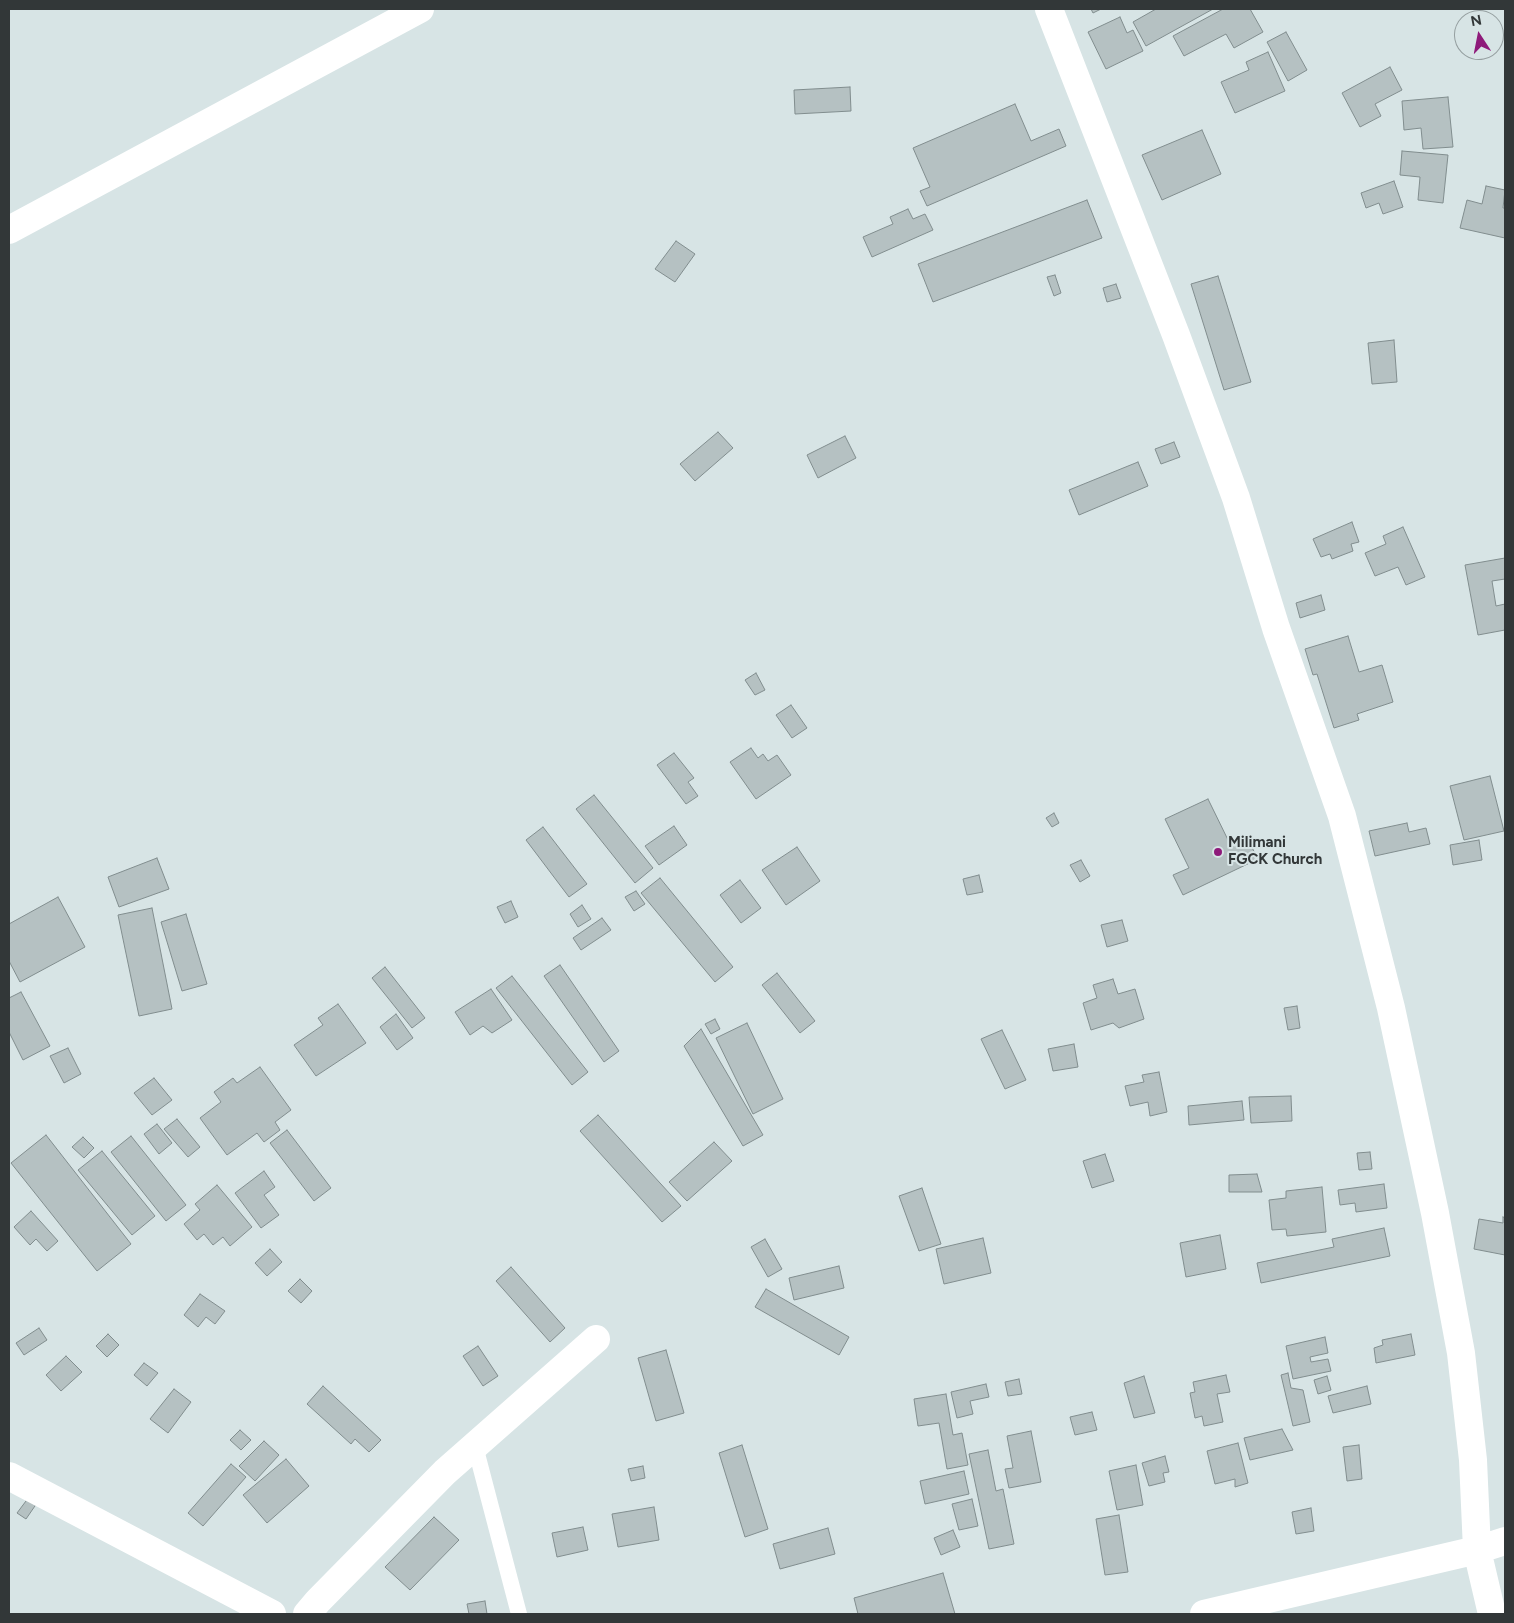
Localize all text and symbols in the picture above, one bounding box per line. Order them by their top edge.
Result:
north arrow [1454,10,1504,60]
text: N [1469,11,1483,30]
place label: Milimani FGCK Church [1228,834,1322,869]
marker: Milimani FGCK Church [1212,846,1224,858]

